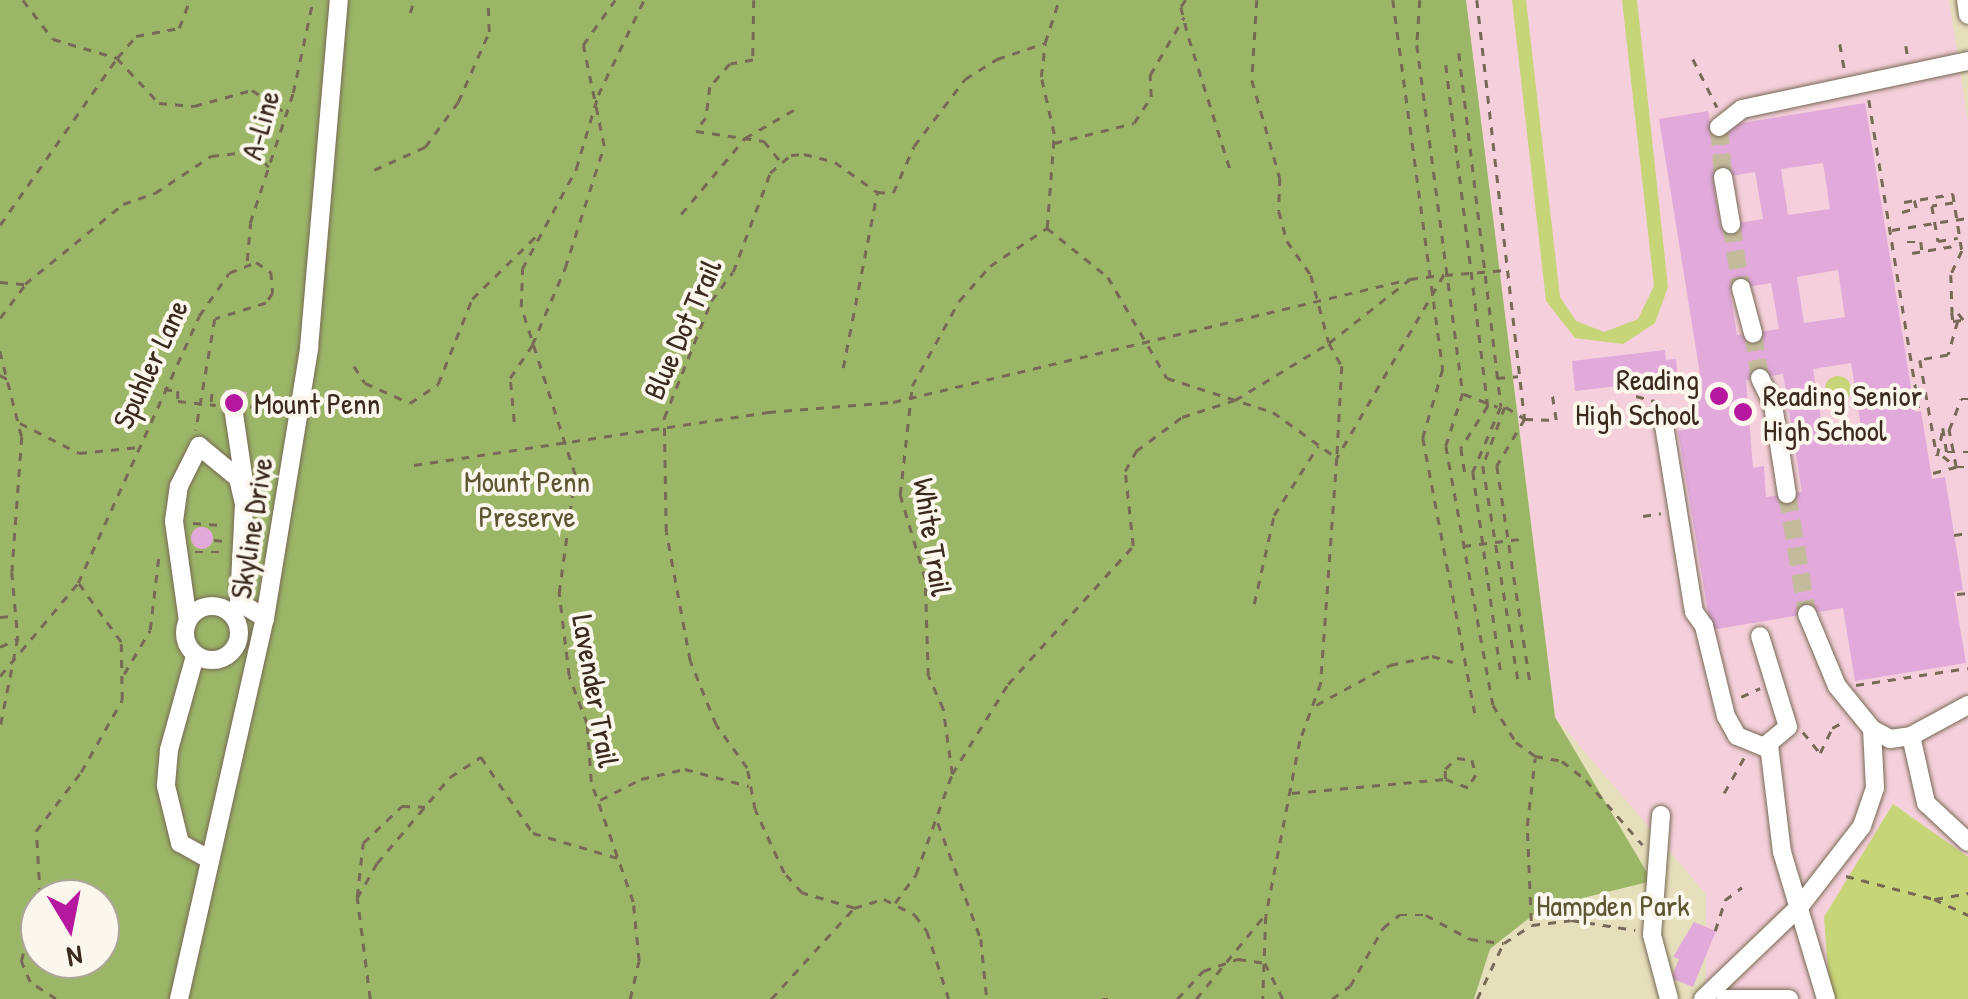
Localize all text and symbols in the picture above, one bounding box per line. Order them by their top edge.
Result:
street label: A-Line [233,86,287,164]
street label: Blue Dot Trail [635,253,729,405]
street label: Spuhler Lane [105,294,195,434]
place label: Reading High School [1575,361,1699,432]
place label: Reading Senior High School [1763,377,1922,448]
place label: Mount Penn [254,385,380,421]
marker: Reading High School [1708,385,1730,407]
marker: Mount Penn [223,392,245,414]
marker: Reading Senior High School [1732,401,1754,423]
street label: Skyline Drive [222,455,280,601]
park label: Mount Penn Preserve [464,463,590,534]
street label: White Trail [906,475,960,599]
street label: Lavender Trail [565,612,627,770]
north arrow [20,879,120,979]
park label: Hampden Park [1536,887,1690,923]
text: N [64,937,86,977]

